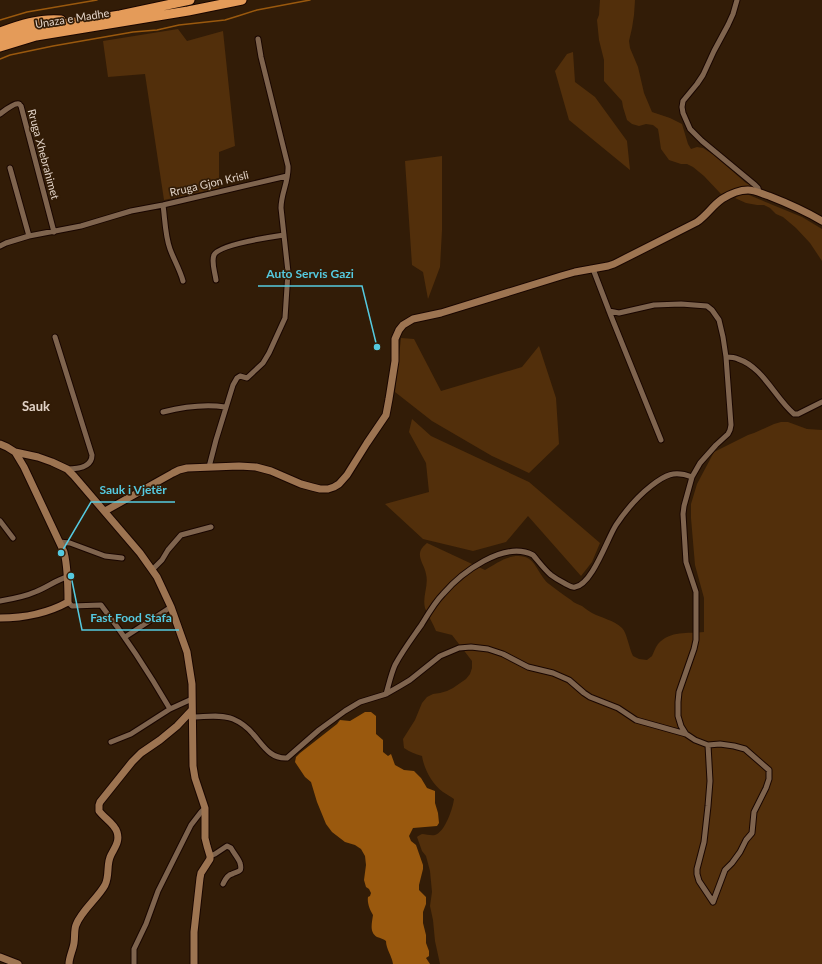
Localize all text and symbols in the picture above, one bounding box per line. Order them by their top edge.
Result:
street label: Unaza e Madhe [34,6,110,30]
street label: Rruga Xhebrahimet [26,107,62,201]
street label: Rruga Gjon Krisli [168,168,250,198]
callout: Auto Servis Gazi [258,262,362,286]
text: Auto Servis Gazi [265,266,354,281]
district label: Sauk [22,398,50,414]
callout: Sauk i Vjetër [91,478,175,502]
text: Sauk i Vjetër [99,482,167,497]
callout: Fast Food Stafa [82,606,179,630]
text: Fast Food Stafa [90,610,172,625]

